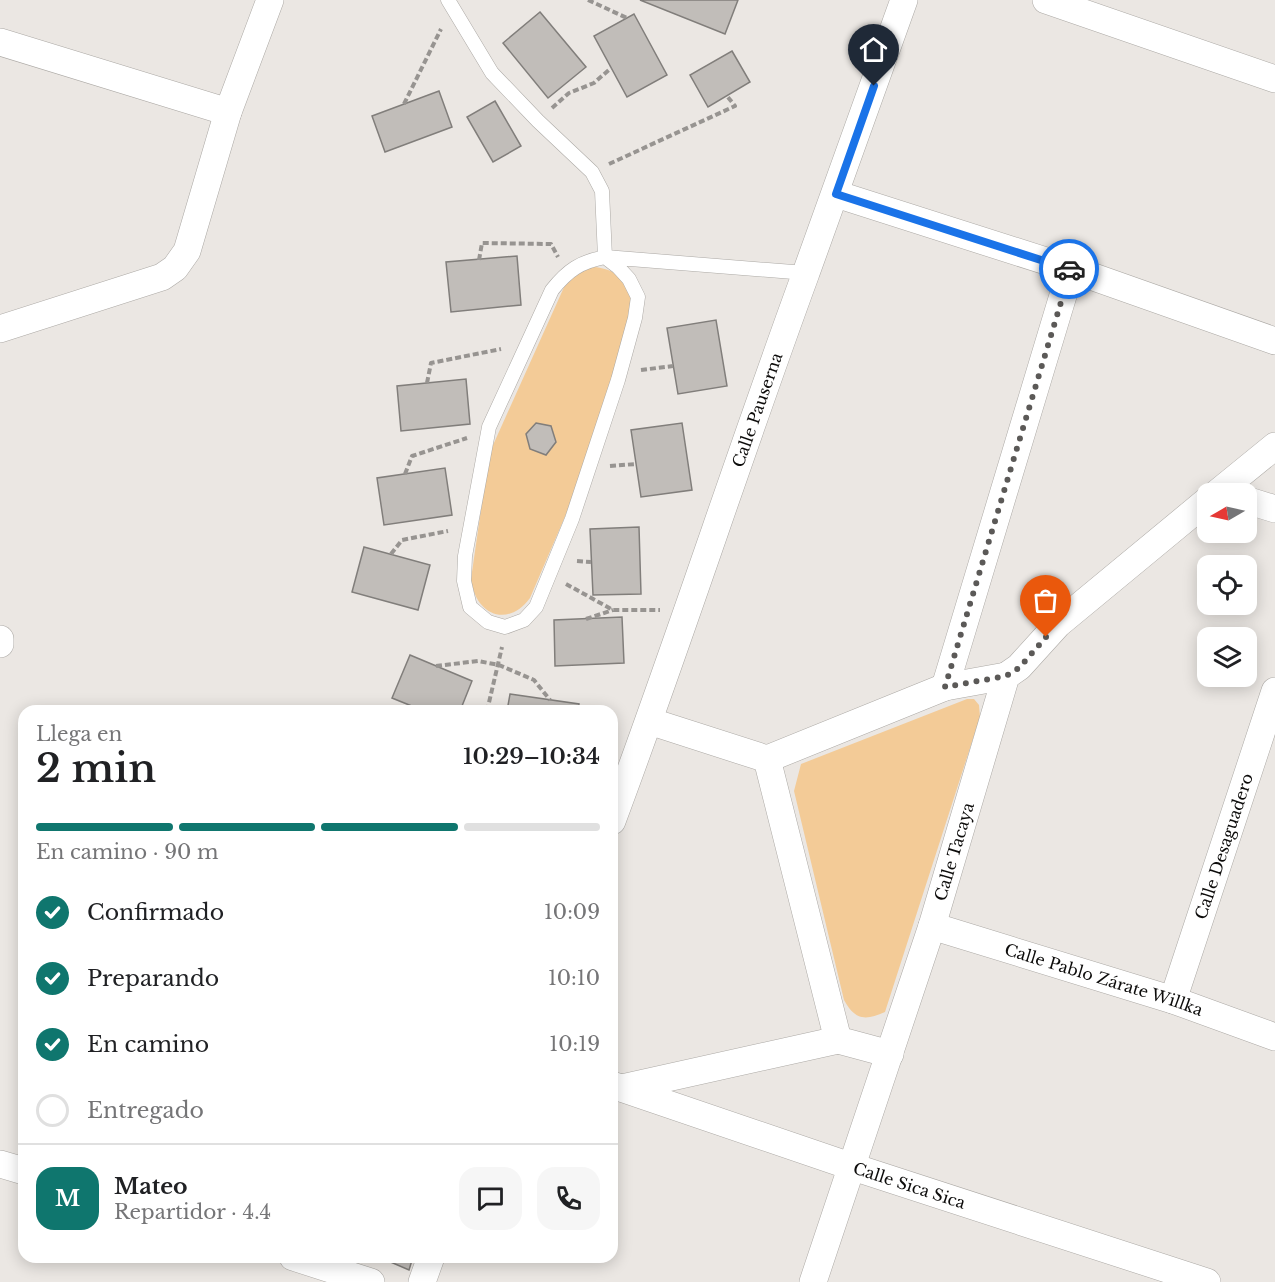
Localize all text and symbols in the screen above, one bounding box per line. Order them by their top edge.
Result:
pin [848,24,899,86]
icon: home [857,33,890,66]
courier [1039,239,1099,299]
icon: car [1053,253,1086,286]
street label: Calle Pauserna [728,350,786,470]
north arrow [1197,483,1257,543]
map controls [1197,483,1257,687]
button: locate [1197,555,1257,615]
pin [1020,575,1071,637]
icon: bag [1029,584,1062,617]
button: layers [1197,627,1257,687]
text: Llega en [36,722,122,746]
text: 10:29–10:34 [463,743,600,770]
text: 2 min [36,744,156,793]
street label: Calle Desaguadero [1190,771,1257,922]
street label: Calle Tacaya [930,800,978,903]
text: En camino · 90 m [36,840,219,864]
icon: check [36,896,69,929]
text: Confirmado [87,899,224,926]
text: 10:09 [544,900,600,924]
street label: Calle Pablo Zárate Willka [1002,939,1206,1020]
icon: check [36,962,69,995]
text: Preparando [87,965,219,992]
text: 10:10 [548,966,600,990]
icon: check [36,1028,69,1061]
text: En camino [87,1031,209,1058]
text: 10:19 [549,1032,600,1056]
text: Entregado [87,1097,204,1124]
street label: Calle Sica Sica [851,1158,968,1213]
button: chat [459,1167,522,1230]
button: phone [537,1167,600,1230]
text: Mateo [114,1173,188,1200]
text: M [55,1185,80,1212]
text: Repartidor · 4.4 [114,1200,271,1224]

